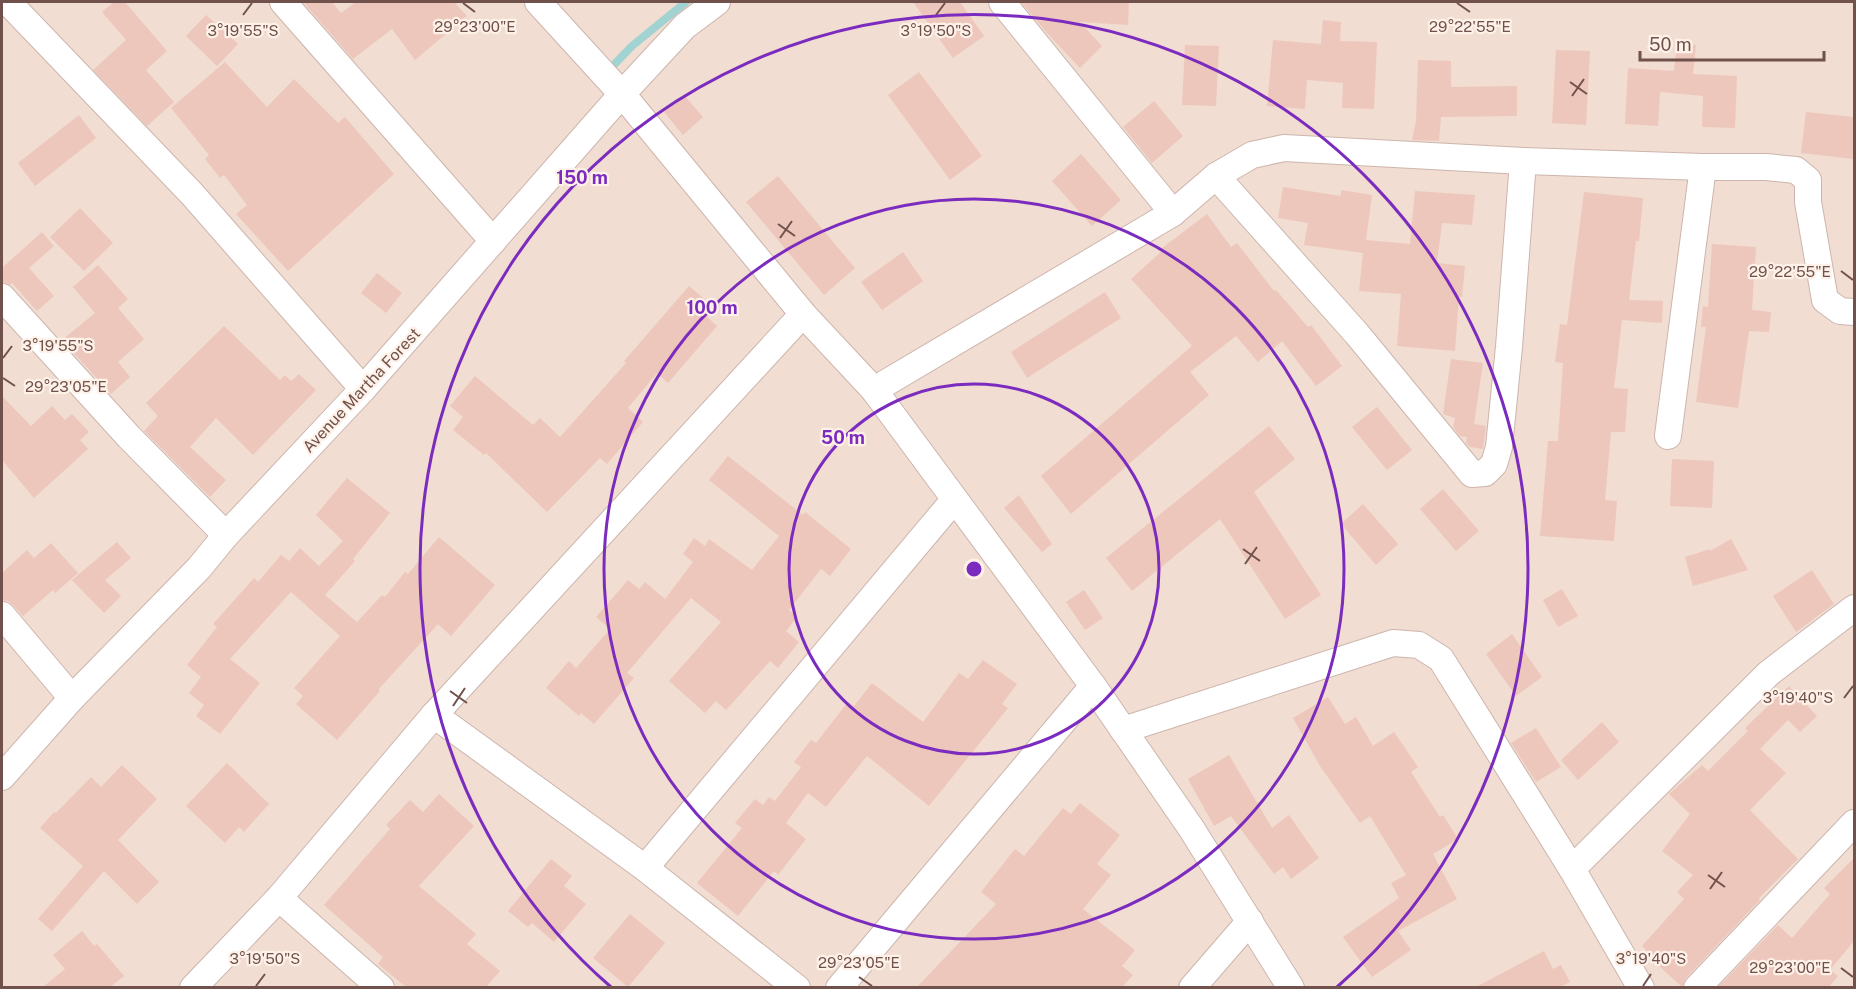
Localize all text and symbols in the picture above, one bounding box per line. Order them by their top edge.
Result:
text: 29°23'00"E [434,18,516,35]
text: 29°22'55"E [1429,18,1511,35]
text: 3°19'55"S [207,22,279,39]
text: 3°19'50"S [901,22,971,39]
scale bar [1640,24,1824,62]
text: 50 m [1649,34,1692,55]
text: 150 m [556,167,608,188]
text: 29°22'55"E [1749,263,1831,280]
text: 100 m [686,297,738,318]
street label: Avenue Martha Forest [299,324,424,457]
text: 3°19'55"S [22,337,94,354]
text: 29°23'05"E [25,378,107,395]
text: 50 m [821,427,865,448]
centre of rings [964,559,984,579]
text: 3°19'40"S [1763,689,1833,706]
text: 3°19'50"S [230,950,300,967]
text: 3°19'40"S [1616,950,1686,967]
text: 29°23'05"E [818,954,900,971]
text: 29°23'00"E [1749,959,1831,976]

